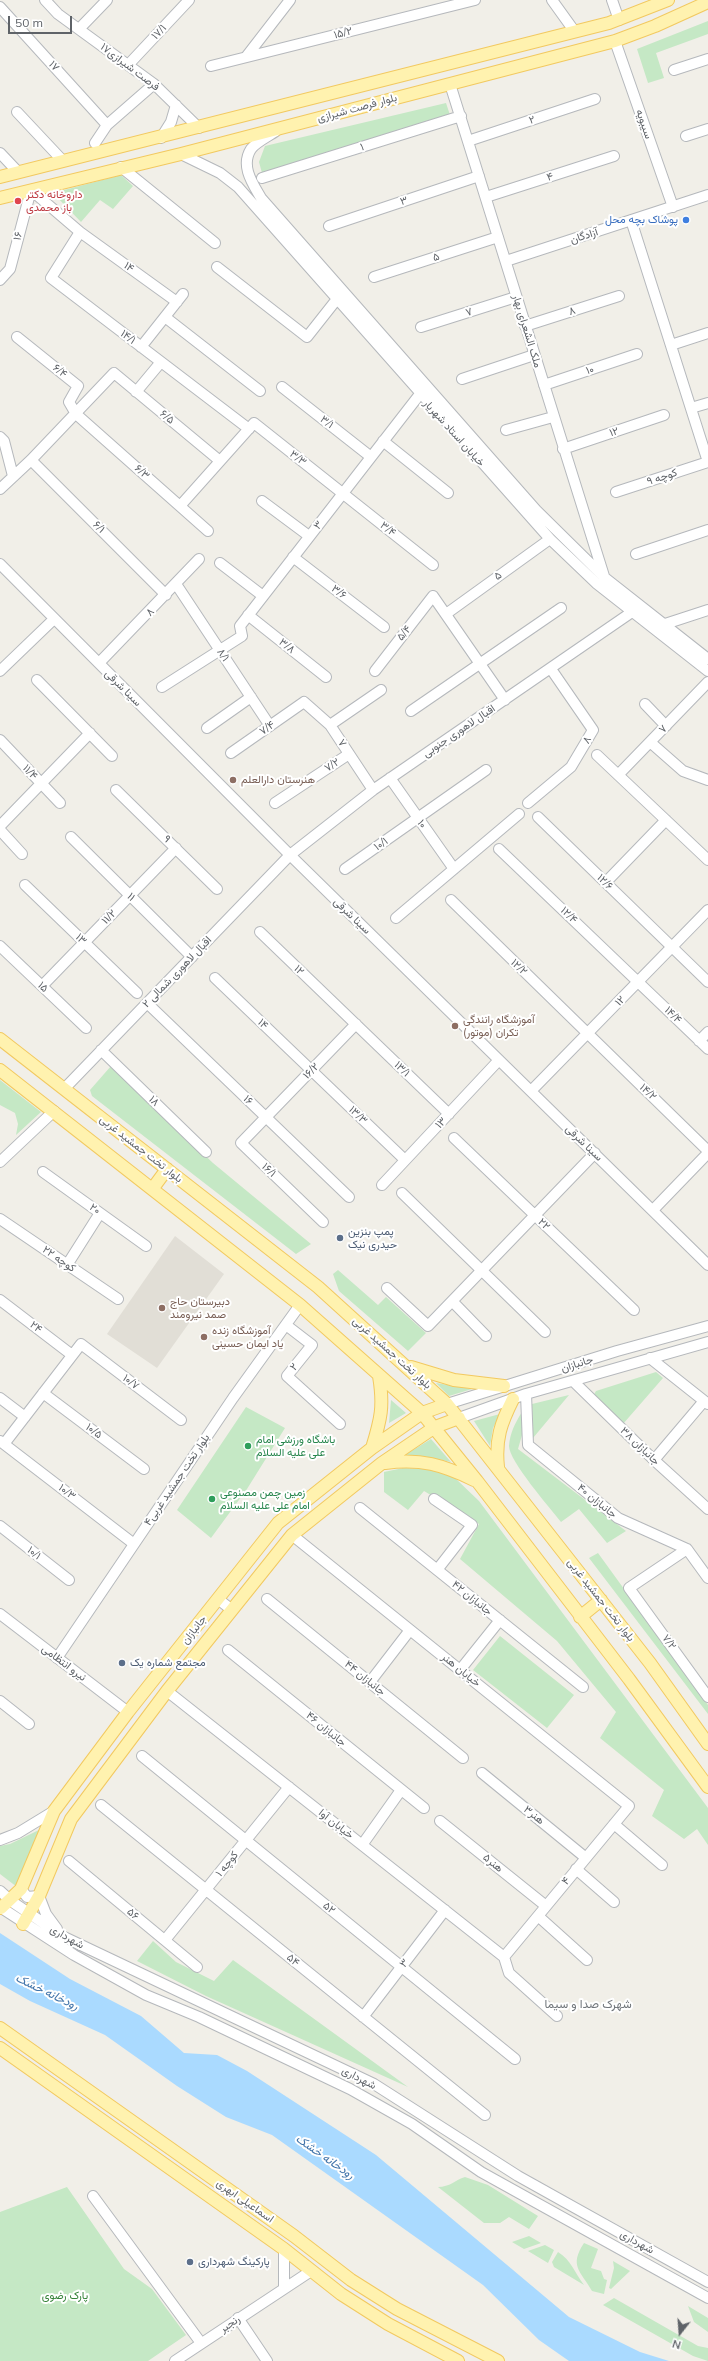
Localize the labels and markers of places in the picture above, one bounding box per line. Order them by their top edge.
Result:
place label: داروخانه دکتر باز محمدی [26,188,82,214]
marker: داروخانه دکتر باز محمدی [13,196,23,206]
place label: پوشاک بچه محل [605,213,678,227]
marker: پوشاک بچه محل [681,215,691,225]
place label: هنرستان دارالعلم [241,773,315,787]
marker: هنرستان دارالعلم [228,775,238,785]
place label: آموزشگاه رانندگی تکران (موتور) [463,1013,535,1039]
marker: آموزشگاه رانندگی تکران (موتور) [450,1021,460,1031]
place label: پمپ بنزین حیدری نیک [348,1225,397,1251]
marker: پمپ بنزین حیدری نیک [335,1233,345,1243]
place label: دبیرستان حاج صمد نیرومند [170,1295,230,1321]
marker: دبیرستان حاج صمد نیرومند [157,1303,167,1313]
place label: آموزشگاه زنده یاد ایمان حسینی [212,1324,283,1350]
marker: آموزشگاه زنده یاد ایمان حسینی [199,1332,209,1342]
place label: باشگاه ورزشی امام علی علیه السلام [256,1433,335,1459]
marker: باشگاه ورزشی امام علی علیه السلام [243,1441,253,1451]
place label: زمین چمن مصنوعی امام علی علیه السلام [220,1486,310,1512]
marker: زمین چمن مصنوعی امام علی علیه السلام [207,1494,217,1504]
place label: مجتمع شماره یک [130,1656,206,1670]
marker: مجتمع شماره یک [117,1658,127,1668]
place label: پارکینگ شهرداری [198,2255,270,2269]
marker: پارکینگ شهرداری [185,2257,195,2267]

